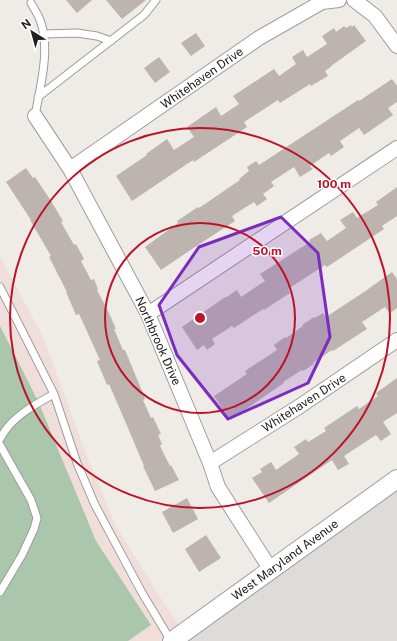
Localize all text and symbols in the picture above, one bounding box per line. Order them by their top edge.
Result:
north arrow [12,12,52,52]
text: N [19,17,33,31]
street label: Whitehaven Drive [158,44,246,112]
text: 100 m [317,177,351,191]
text: 50 m [252,244,282,258]
street label: Northbrook Drive [132,295,184,388]
centre of rings [193,311,207,325]
street label: Whitehaven Drive [259,371,349,435]
street label: West Maryland Avenue [229,517,341,603]

